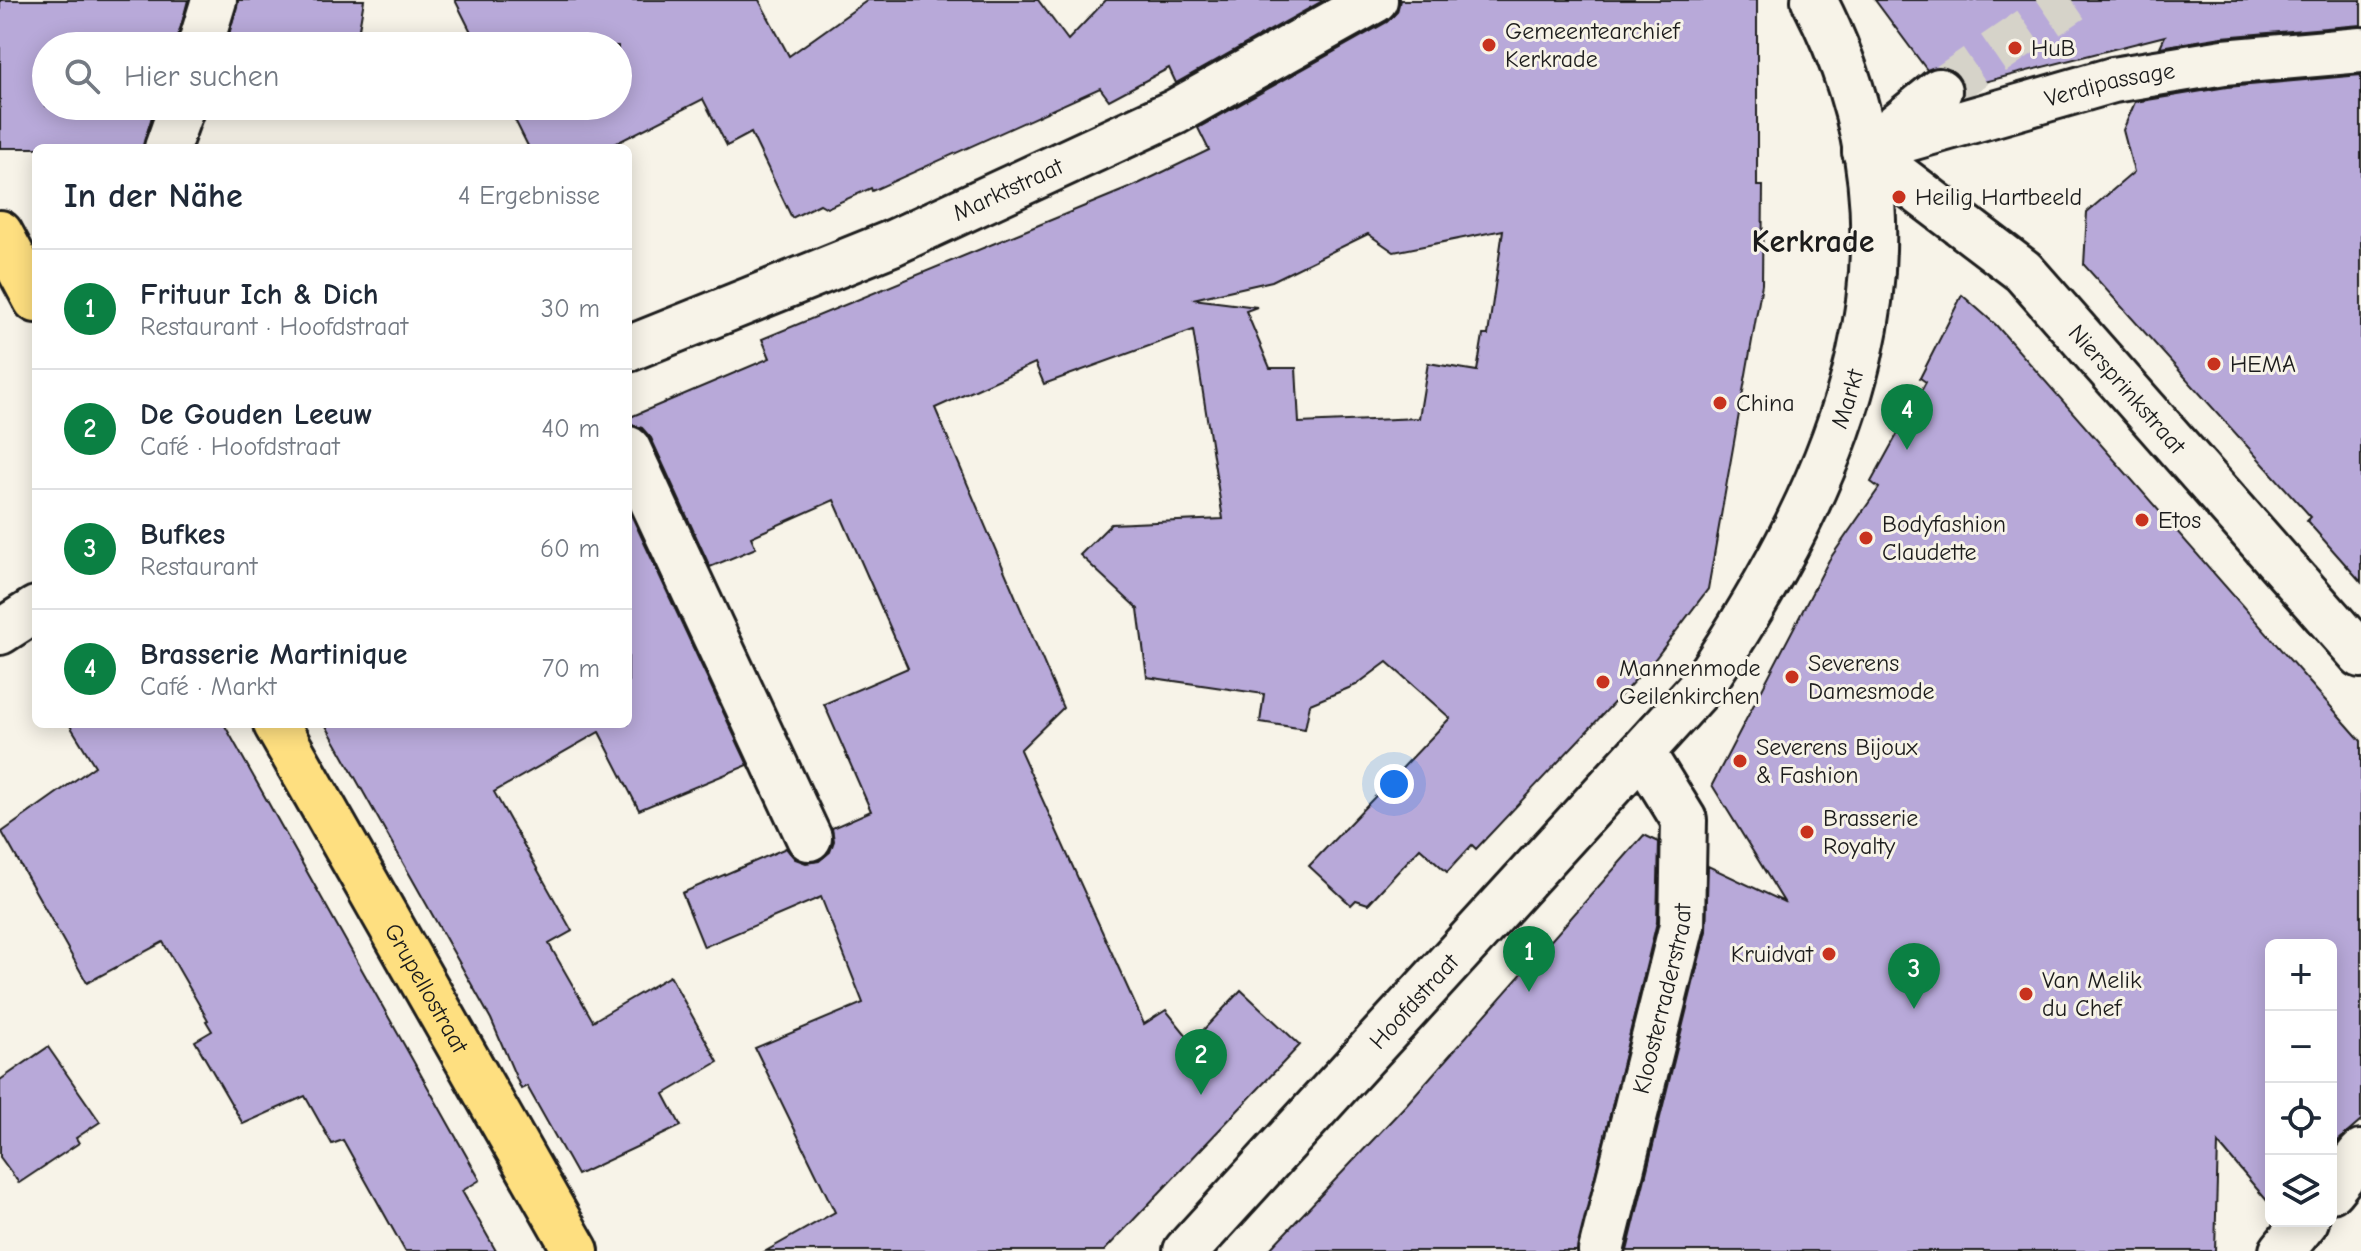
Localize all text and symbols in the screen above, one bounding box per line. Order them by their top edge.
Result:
place label: Gemeentearchief Kerkrade [1505,17,1681,73]
search box [32,32,632,120]
place label: HuB [2031,34,2076,62]
marker: Gemeentearchief Kerkrade [1480,36,1498,54]
marker: HuB [2006,39,2024,57]
icon: search [60,54,104,98]
street label: Verdipassage [2042,56,2177,113]
text: Hier suchen [124,59,279,94]
street label: Marktstraat [948,151,1068,227]
text: In der Nähe [64,176,243,216]
text: 4 Ergebnisse [458,181,600,211]
place label: Heilig Hartbeeld [1915,183,2082,211]
marker: Heilig Hartbeeld [1890,188,1908,206]
district label: Kerkrade [1752,223,1874,260]
text: Frituur Ich & Dich [140,277,379,312]
text: 1 [85,294,95,324]
text: 30 m [541,294,600,324]
text: Restaurant · Hoofdstraat [140,312,408,342]
street label: Niersprinkstraat [2063,319,2192,461]
place label: HEMA [2230,350,2296,378]
marker: HEMA [2205,355,2223,373]
street label: Markt [1825,365,1870,432]
pin: 4 [1881,384,1933,450]
place label: China [1736,389,1795,417]
marker: China [1711,394,1729,412]
text: De Gouden Leeuw [140,397,373,432]
text: 2 [84,414,96,444]
text: 40 m [541,414,600,444]
text: Café · Hoofdstraat [140,432,340,462]
place label: Etos [2158,506,2201,534]
place label: Bodyfashion Claudette [1882,510,2006,566]
marker: Etos [2133,511,2151,529]
text: Bufkes [140,517,225,552]
marker: Bodyfashion Claudette [1857,529,1875,547]
text: 3 [84,534,96,564]
text: 60 m [540,534,600,564]
text: Restaurant [140,552,257,582]
text: Brasserie Martinique [140,637,408,672]
place label: Severens Damesmode [1808,649,1935,705]
text: 4 [84,654,96,684]
text: 70 m [542,654,600,684]
place label: Mannenmode Geilenkirchen [1619,654,1761,710]
marker: Severens Damesmode [1783,668,1801,686]
text: Café · Markt [140,672,276,702]
marker: Mannenmode Geilenkirchen [1594,673,1612,691]
place label: Severens Bijoux & Fashion [1756,733,1918,789]
marker: Severens Bijoux & Fashion [1731,752,1749,770]
your location [1374,764,1414,804]
place label: Brasserie Royalty [1823,804,1918,860]
marker: Brasserie Royalty [1798,823,1816,841]
street label: Kloosterraderstraat [1627,902,1696,1097]
street label: Grupellostraat [379,919,475,1059]
pin: 1 [1503,926,1555,992]
map controls [2265,939,2337,1227]
button: + [2265,939,2337,1011]
place label: Kruidvat [1731,940,1814,968]
pin: 3 [1888,943,1940,1009]
marker: Kruidvat [1820,945,1838,963]
street label: Hoofdstraat [1363,947,1465,1055]
place label: Van Melik du Chef [2042,966,2142,1022]
marker: Van Melik du Chef [2017,985,2035,1003]
button: − [2265,1011,2337,1083]
pin: 2 [1175,1029,1227,1095]
button: locate [2265,1083,2337,1155]
button: layers [2265,1155,2337,1227]

